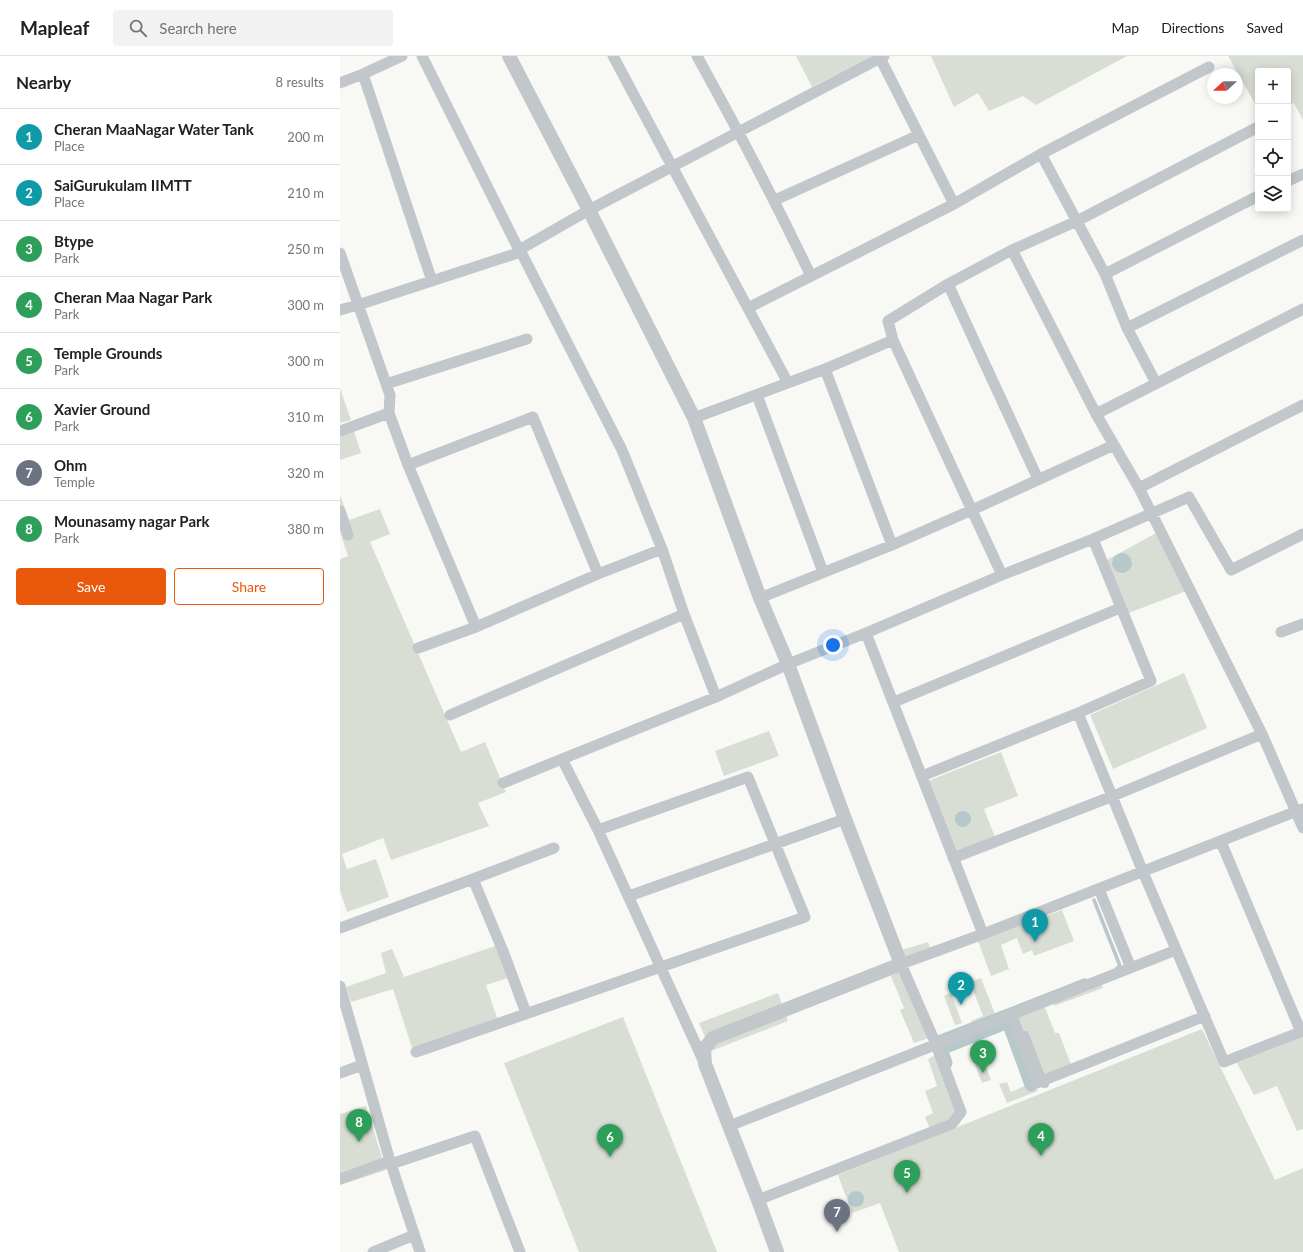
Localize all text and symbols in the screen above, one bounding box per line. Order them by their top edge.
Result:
search box [113,10,393,46]
text: Mapleaf [20,16,89,39]
icon: search [127,17,149,39]
text: Search here [159,19,237,37]
text: Map [1112,19,1139,36]
text: Directions [1161,19,1224,36]
text: Saved [1246,19,1283,36]
north arrow [1207,68,1243,104]
map controls [1255,68,1291,212]
button: + [1255,68,1291,104]
text: Nearby [16,72,71,93]
text: 8 results [276,74,324,90]
button: − [1255,104,1291,140]
text: Cheran MaaNagar Water Tank [54,120,254,138]
text: 1 [25,129,33,145]
text: 200 m [287,129,324,145]
text: Place [54,138,84,154]
button: locate [1255,140,1291,176]
text: SaiGurukulam IIMTT [54,176,192,194]
button: layers [1255,176,1291,212]
text: 2 [25,185,33,201]
text: 210 m [287,185,324,201]
text: Place [54,194,84,210]
text: Btype [54,232,94,250]
text: 3 [25,241,33,257]
text: 250 m [287,241,324,257]
text: Park [54,250,79,266]
text: Cheran Maa Nagar Park [54,288,212,306]
text: 4 [25,297,33,313]
text: 300 m [287,297,324,313]
text: Park [54,306,79,322]
text: Temple Grounds [54,344,162,362]
text: 5 [25,353,33,369]
text: 300 m [287,353,324,369]
text: Park [54,362,79,378]
text: Xavier Ground [54,400,150,418]
text: 6 [25,409,33,425]
text: 310 m [287,409,324,425]
text: Park [54,418,79,434]
text: Ohm [54,456,87,474]
text: 7 [25,465,33,481]
text: 320 m [287,465,324,481]
text: Temple [54,474,95,490]
text: Mounasamy nagar Park [54,512,210,530]
text: 8 [25,521,33,537]
text: 380 m [287,521,324,537]
text: Park [54,530,79,546]
button: Save [16,568,166,605]
button: Share [174,568,324,605]
your location [823,635,843,655]
pin: 1 [1022,909,1048,942]
pin: 2 [948,972,974,1005]
pin: 3 [970,1040,996,1073]
pin: 8 [346,1109,372,1142]
pin: 4 [1028,1123,1054,1156]
pin: 6 [597,1124,623,1157]
pin: 5 [894,1160,920,1193]
pin: 7 [824,1199,850,1232]

